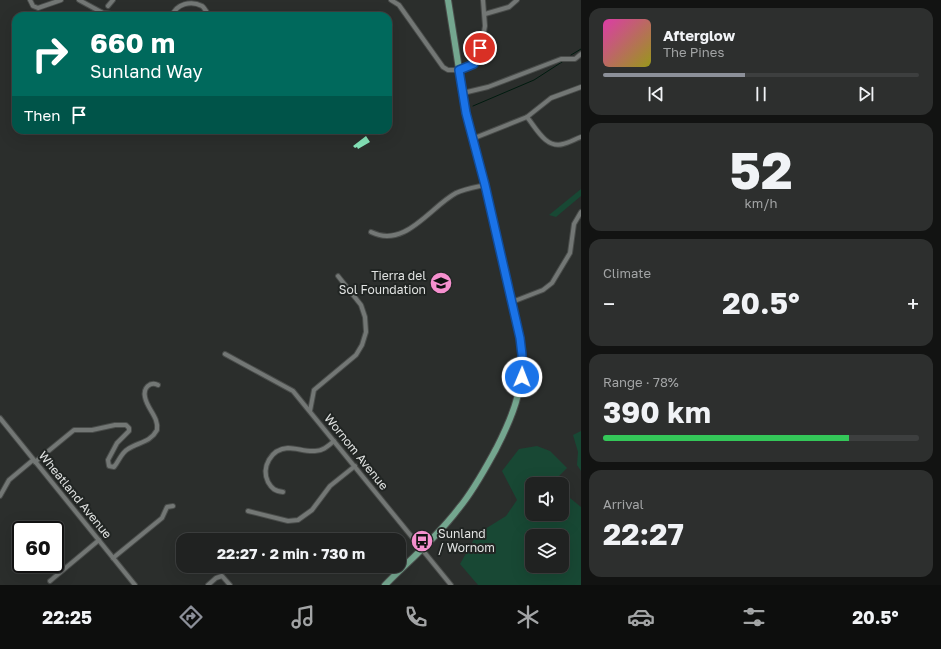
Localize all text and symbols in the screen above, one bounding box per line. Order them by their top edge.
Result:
text: 660 m [90,26,175,59]
text: Afterglow [663,26,735,44]
icon: right [24,28,76,80]
pin [463,31,497,65]
icon: arrive [469,37,491,59]
text: The Pines [663,44,724,60]
text: Sunland Way [90,60,203,82]
icon: previous [645,83,667,105]
icon: pause [750,83,772,105]
icon: next [855,83,877,105]
icon: arrive [68,104,90,126]
text: Then [24,106,60,124]
text: 52 [729,138,793,200]
text: km/h [744,195,778,211]
text: Climate [603,265,651,281]
place label: Tierra del Sol Foundation [339,268,426,297]
school or university icon: Tierra del Sol Foundation [428,270,454,296]
text: 20.5° [722,285,800,321]
text: − [603,290,615,317]
text: + [907,290,919,317]
position arrow [501,356,543,398]
text: Range · 78% [603,374,679,390]
text: 390 km [603,394,711,430]
street label: Wornom Avenue [321,411,392,493]
street label: Wheatland Avenue [36,448,115,541]
map controls [525,477,569,573]
button: sound [525,477,569,521]
text: Arrival [603,496,644,512]
text: 22:27 [603,516,684,552]
speed limit sign: 60 [12,521,64,573]
place label: Sunland / Wornom [438,526,495,555]
bus stop icon: Sunland / Wornom [409,528,435,554]
button: layers [525,529,569,573]
text: 22:27 · 2 min · 730 m [217,544,365,562]
icon: directions [177,603,205,631]
icon: music [289,603,317,631]
icon: phone [402,603,430,631]
icon: climate [514,603,542,631]
icon: car [627,603,655,631]
icon: filters [740,603,768,631]
text: 22:25 [42,606,92,628]
text: 20.5° [852,606,899,628]

